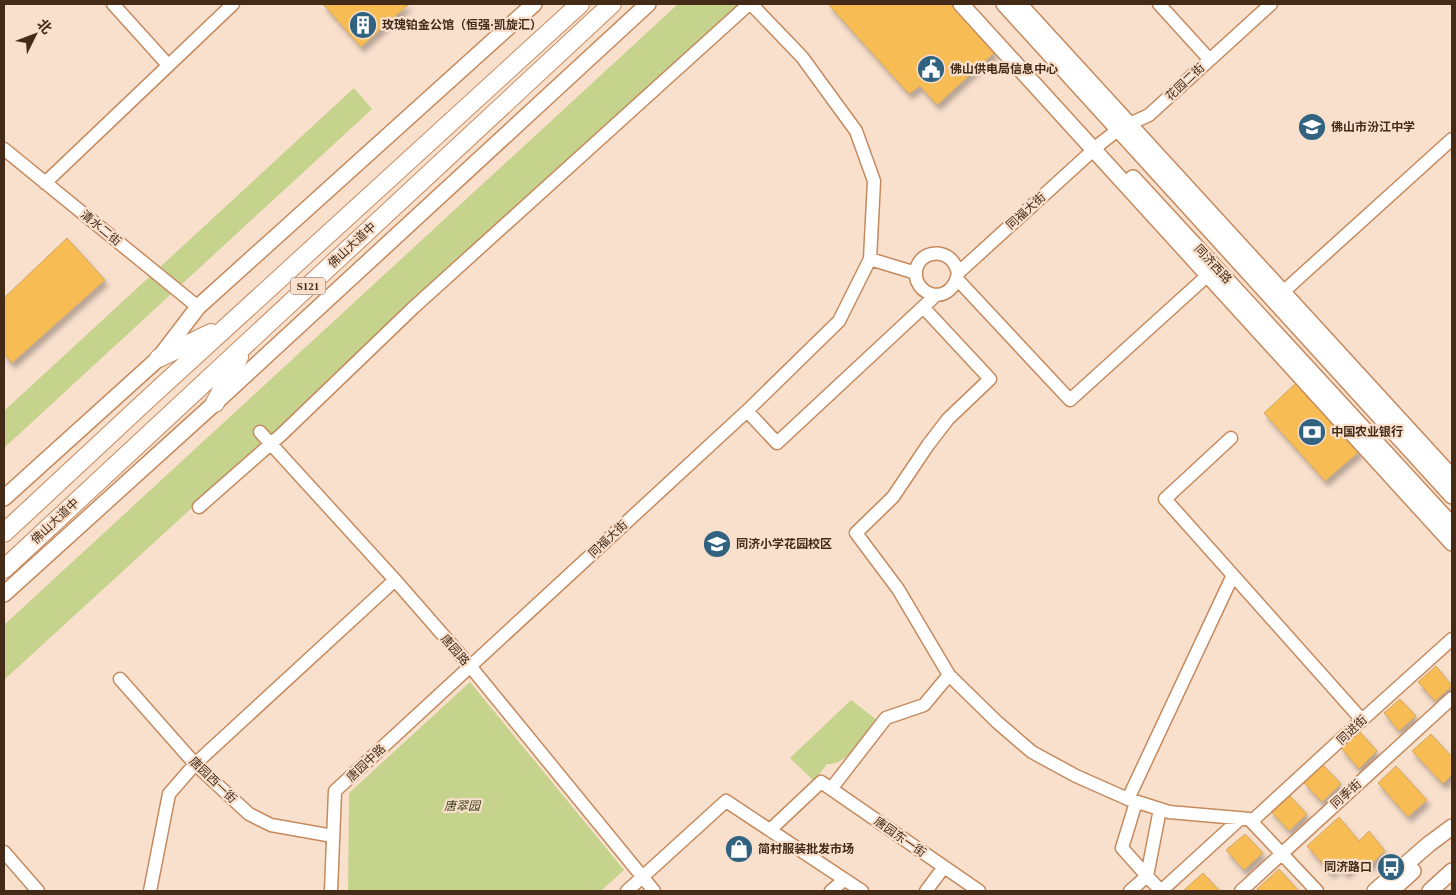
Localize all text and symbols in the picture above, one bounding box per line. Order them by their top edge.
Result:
north arrow [10,10,60,60]
building icon: 玫瑰铂金公馆（恒强·凯旋汇） [348,10,378,40]
text: 北 [34,16,55,37]
place label: 玫瑰铂金公馆（恒强·凯旋汇） [382,18,542,32]
public building icon: 佛山供电局信息中心 [916,54,946,84]
street label: 花园二街 [1163,61,1207,103]
place label: 佛山供电局信息中心 [950,62,1058,76]
school or university icon: 佛山市汾江中学 [1297,112,1327,142]
place label: 佛山市汾江中学 [1331,120,1415,134]
street label: 同福大街 [1003,190,1049,232]
street label: 清水二街 [78,207,124,249]
street label: 佛山大道中 [325,219,379,271]
street label: 同济西路 [1192,242,1234,286]
road number: S121 [290,278,326,294]
bank icon: 中国农业银行 [1297,417,1327,447]
place label: 中国农业银行 [1331,425,1403,439]
street label: 佛山大道中 [28,495,82,547]
street label: 同福大街 [586,518,630,560]
school or university icon: 同济小学花园校区 [702,529,732,559]
place label: 同济小学花园校区 [736,537,832,551]
street label: 唐园路 [438,632,472,668]
street label: 同进街 [1334,713,1370,747]
street label: 唐园中路 [344,742,388,784]
street label: 唐园西一街 [187,754,239,806]
street label: 同季街 [1328,777,1364,811]
park label: 唐翠园 [444,799,482,813]
street label: 唐园东一街 [871,814,929,860]
shop icon: 简村服装批发市场 [724,834,754,864]
place label: 简村服装批发市场 [758,842,854,856]
bus stop icon: 同济路口 [1376,852,1406,882]
place label: 同济路口 [1324,860,1372,874]

